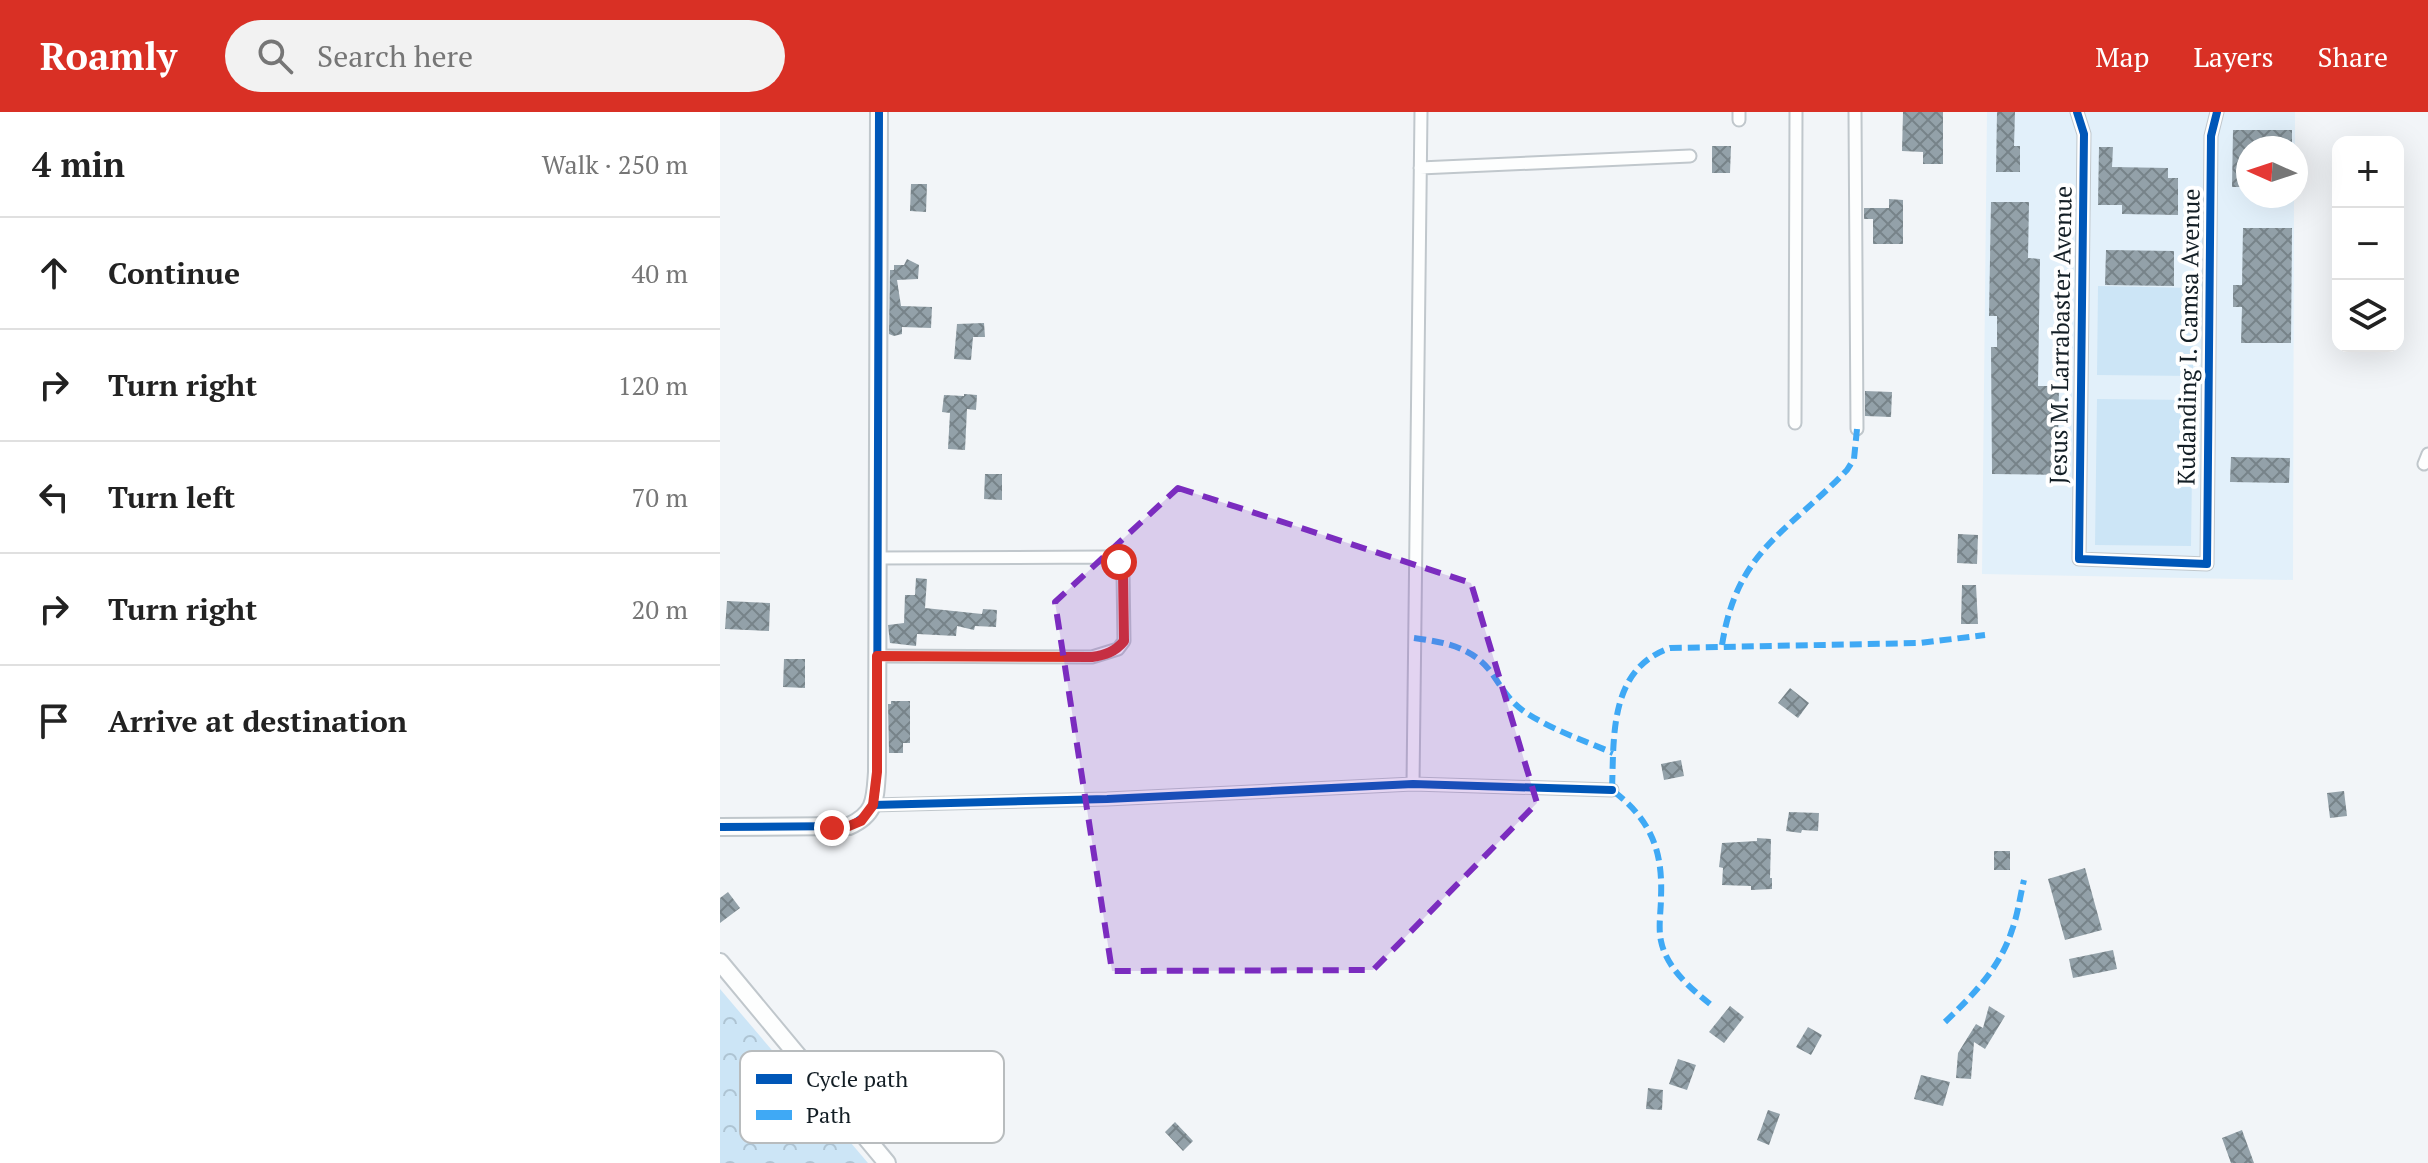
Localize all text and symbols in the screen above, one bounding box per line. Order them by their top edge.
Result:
search box [225,20,785,92]
text: Roamly [40,31,177,81]
icon: search [253,34,297,78]
text: Search here [317,36,473,76]
text: Map [2095,38,2149,75]
text: Layers [2193,38,2274,75]
text: Share [2318,38,2388,75]
north arrow [2236,136,2308,208]
map controls [2332,136,2404,352]
button: + [2332,136,2404,208]
text: 4 min [32,142,125,187]
text: Walk · 250 m [542,147,688,181]
street label: Jesus M. Larrabaster Avenue [2041,185,2079,485]
street label: Kudanding I. Camsa Avenue [2169,188,2207,486]
button: − [2332,208,2404,280]
icon: ahead [32,251,76,295]
text: Continue [108,253,240,293]
text: 40 m [632,256,688,290]
button: layers [2332,280,2404,352]
icon: right [32,363,76,407]
text: Turn right [108,365,257,405]
text: 120 m [618,368,688,402]
icon: left [32,475,76,519]
text: Turn left [108,477,235,517]
text: 70 m [632,480,688,514]
route start [1101,544,1137,580]
icon: right [32,587,76,631]
text: Turn right [108,589,257,629]
text: 20 m [632,592,688,626]
icon: arrive [32,699,76,743]
text: Arrive at destination [108,701,407,741]
route end [814,810,850,846]
legend [740,1051,1004,1143]
text: Cycle path [806,1064,908,1093]
text: Path [806,1100,851,1129]

